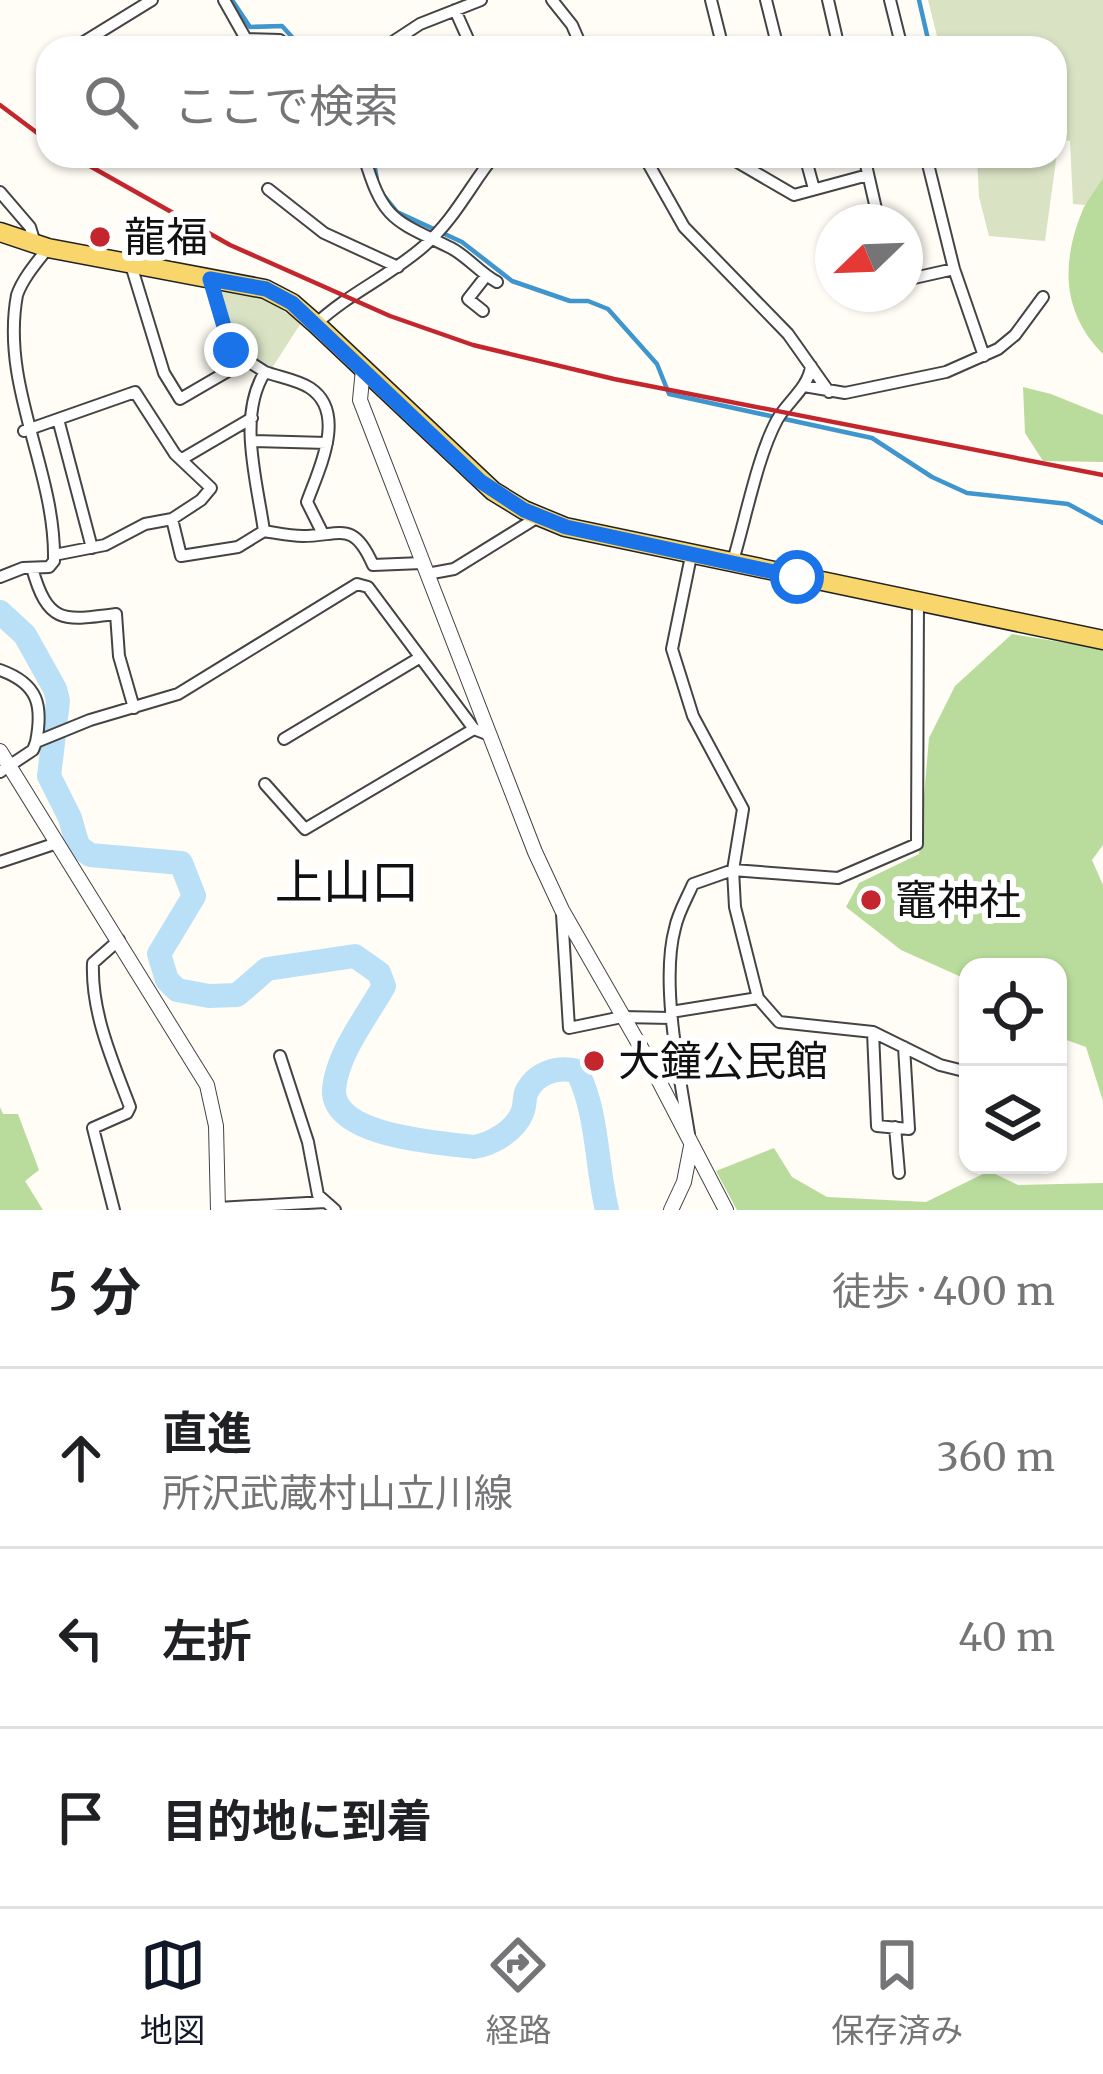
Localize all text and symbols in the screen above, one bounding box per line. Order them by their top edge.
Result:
search box [36,36,1067,168]
icon: search [78,69,144,135]
text: ここで検索 [174,78,399,134]
north arrow [815,204,923,312]
place label: 龍福 [124,211,208,263]
marker: 龍福 [87,224,113,250]
route end [204,323,258,377]
route start [770,550,824,604]
district label: 上山口 [275,852,419,912]
place label: 竈神社 [895,874,1021,926]
marker: 竈神社 [858,887,884,913]
map controls [959,958,1067,1174]
button: locate [959,958,1067,1066]
place label: 大鐘公民館 [618,1035,828,1087]
marker: 大鐘公民館 [581,1048,607,1074]
button: layers [959,1066,1067,1174]
text: 5 分 [48,1260,141,1324]
text: 徒歩 · 400 m [832,1267,1055,1316]
text: 直進 [162,1405,252,1461]
icon: ahead [48,1425,114,1491]
text: 360 m [937,1433,1055,1482]
text: 所沢武蔵村山立川線 [162,1469,513,1518]
icon: left [48,1605,114,1671]
text: 左折 [162,1613,252,1669]
text: 40 m [958,1613,1055,1662]
icon: arrive [48,1785,114,1851]
text: 目的地に到着 [162,1793,432,1849]
tab: 地図 [140,1932,206,2052]
tab: 経路 [485,1932,551,2052]
tab: 保存済み [831,1932,963,2052]

